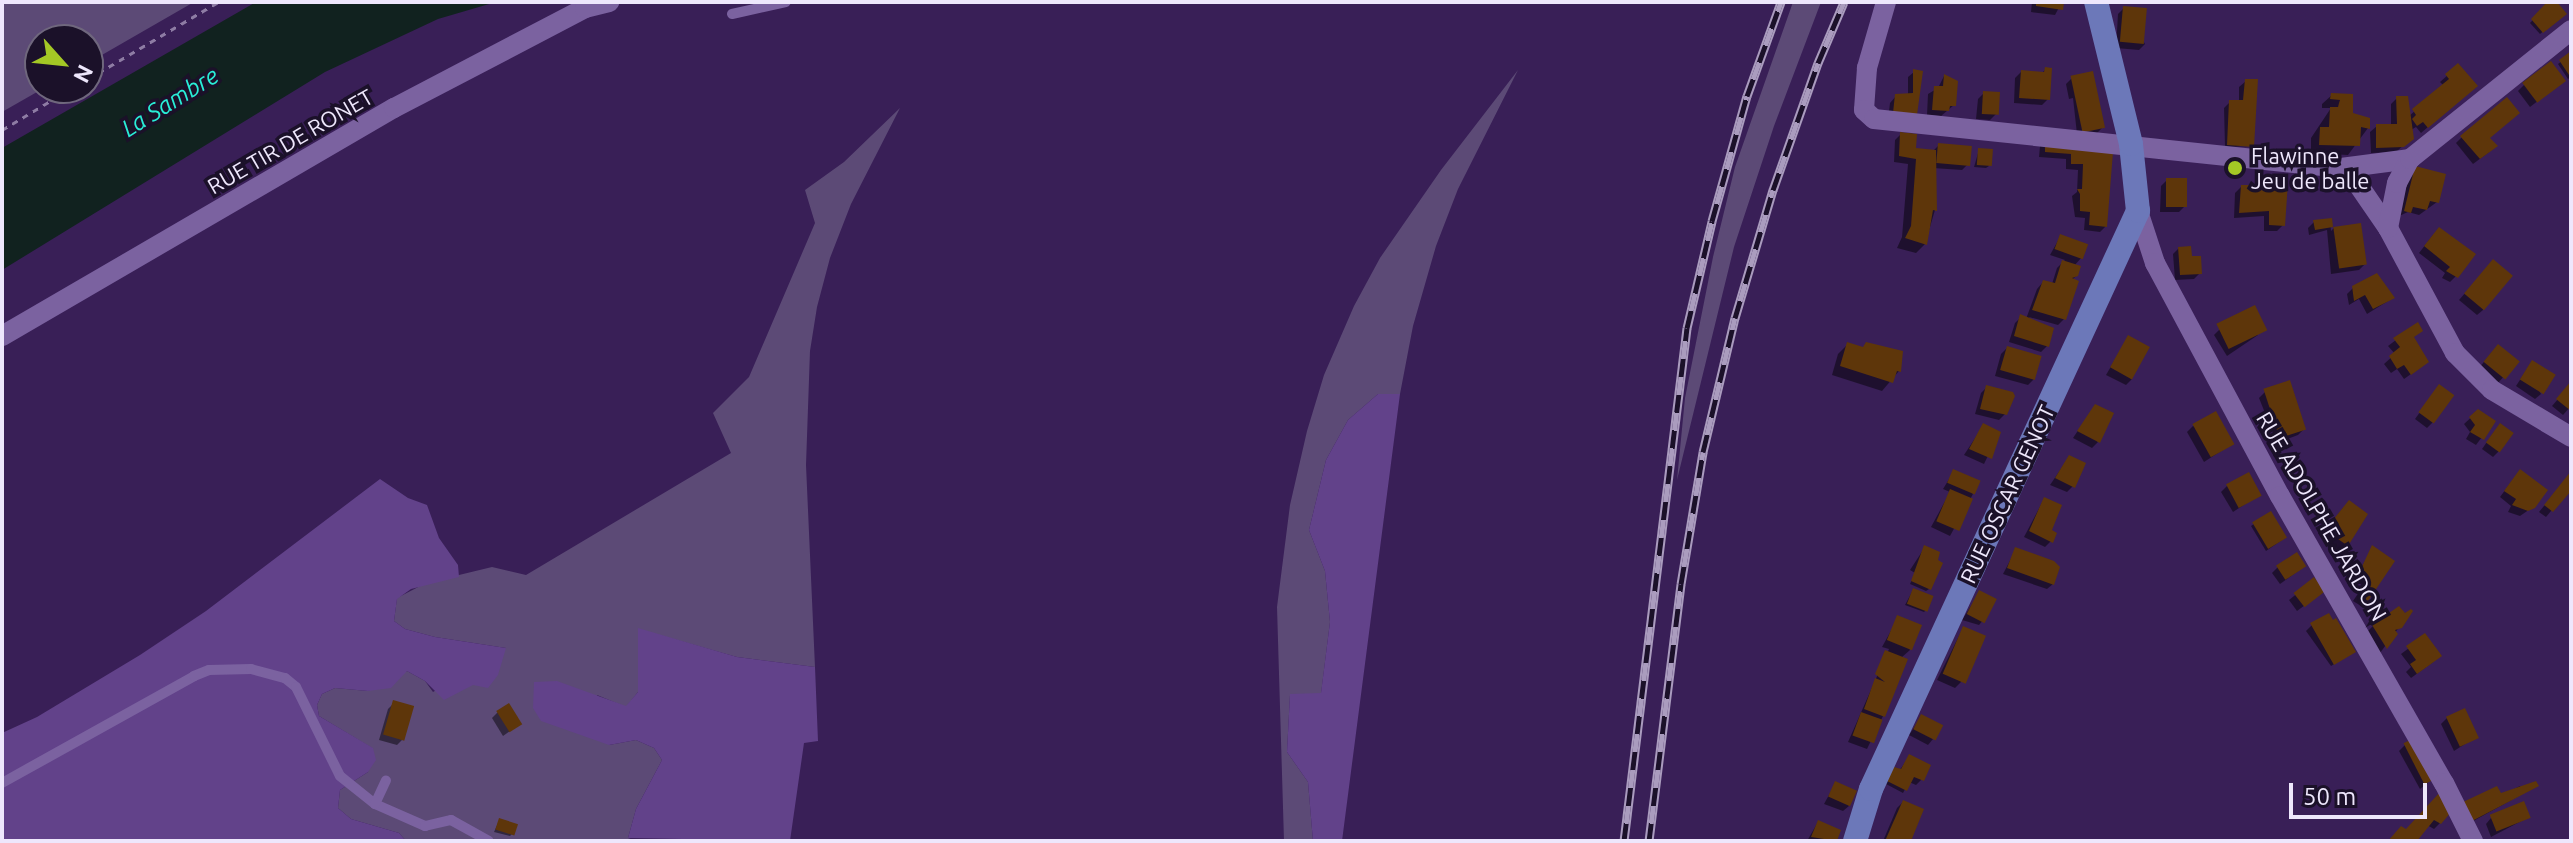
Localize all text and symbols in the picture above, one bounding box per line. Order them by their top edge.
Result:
north arrow [24,24,104,104]
text: N [69,61,99,87]
water label: La Sambre [116,61,224,143]
street label: RUE TIR DE RONET [203,83,377,199]
place label: Flawinne Jeu de balle [2251,142,2369,194]
marker: Flawinne Jeu de balle [2226,159,2244,177]
street label: RUE OSCAR GENOT [1954,401,2060,587]
street label: RUE ADOLPHE JARDON [2251,407,2393,625]
scale bar [2293,767,2431,817]
text: 50 m [2303,783,2356,810]

